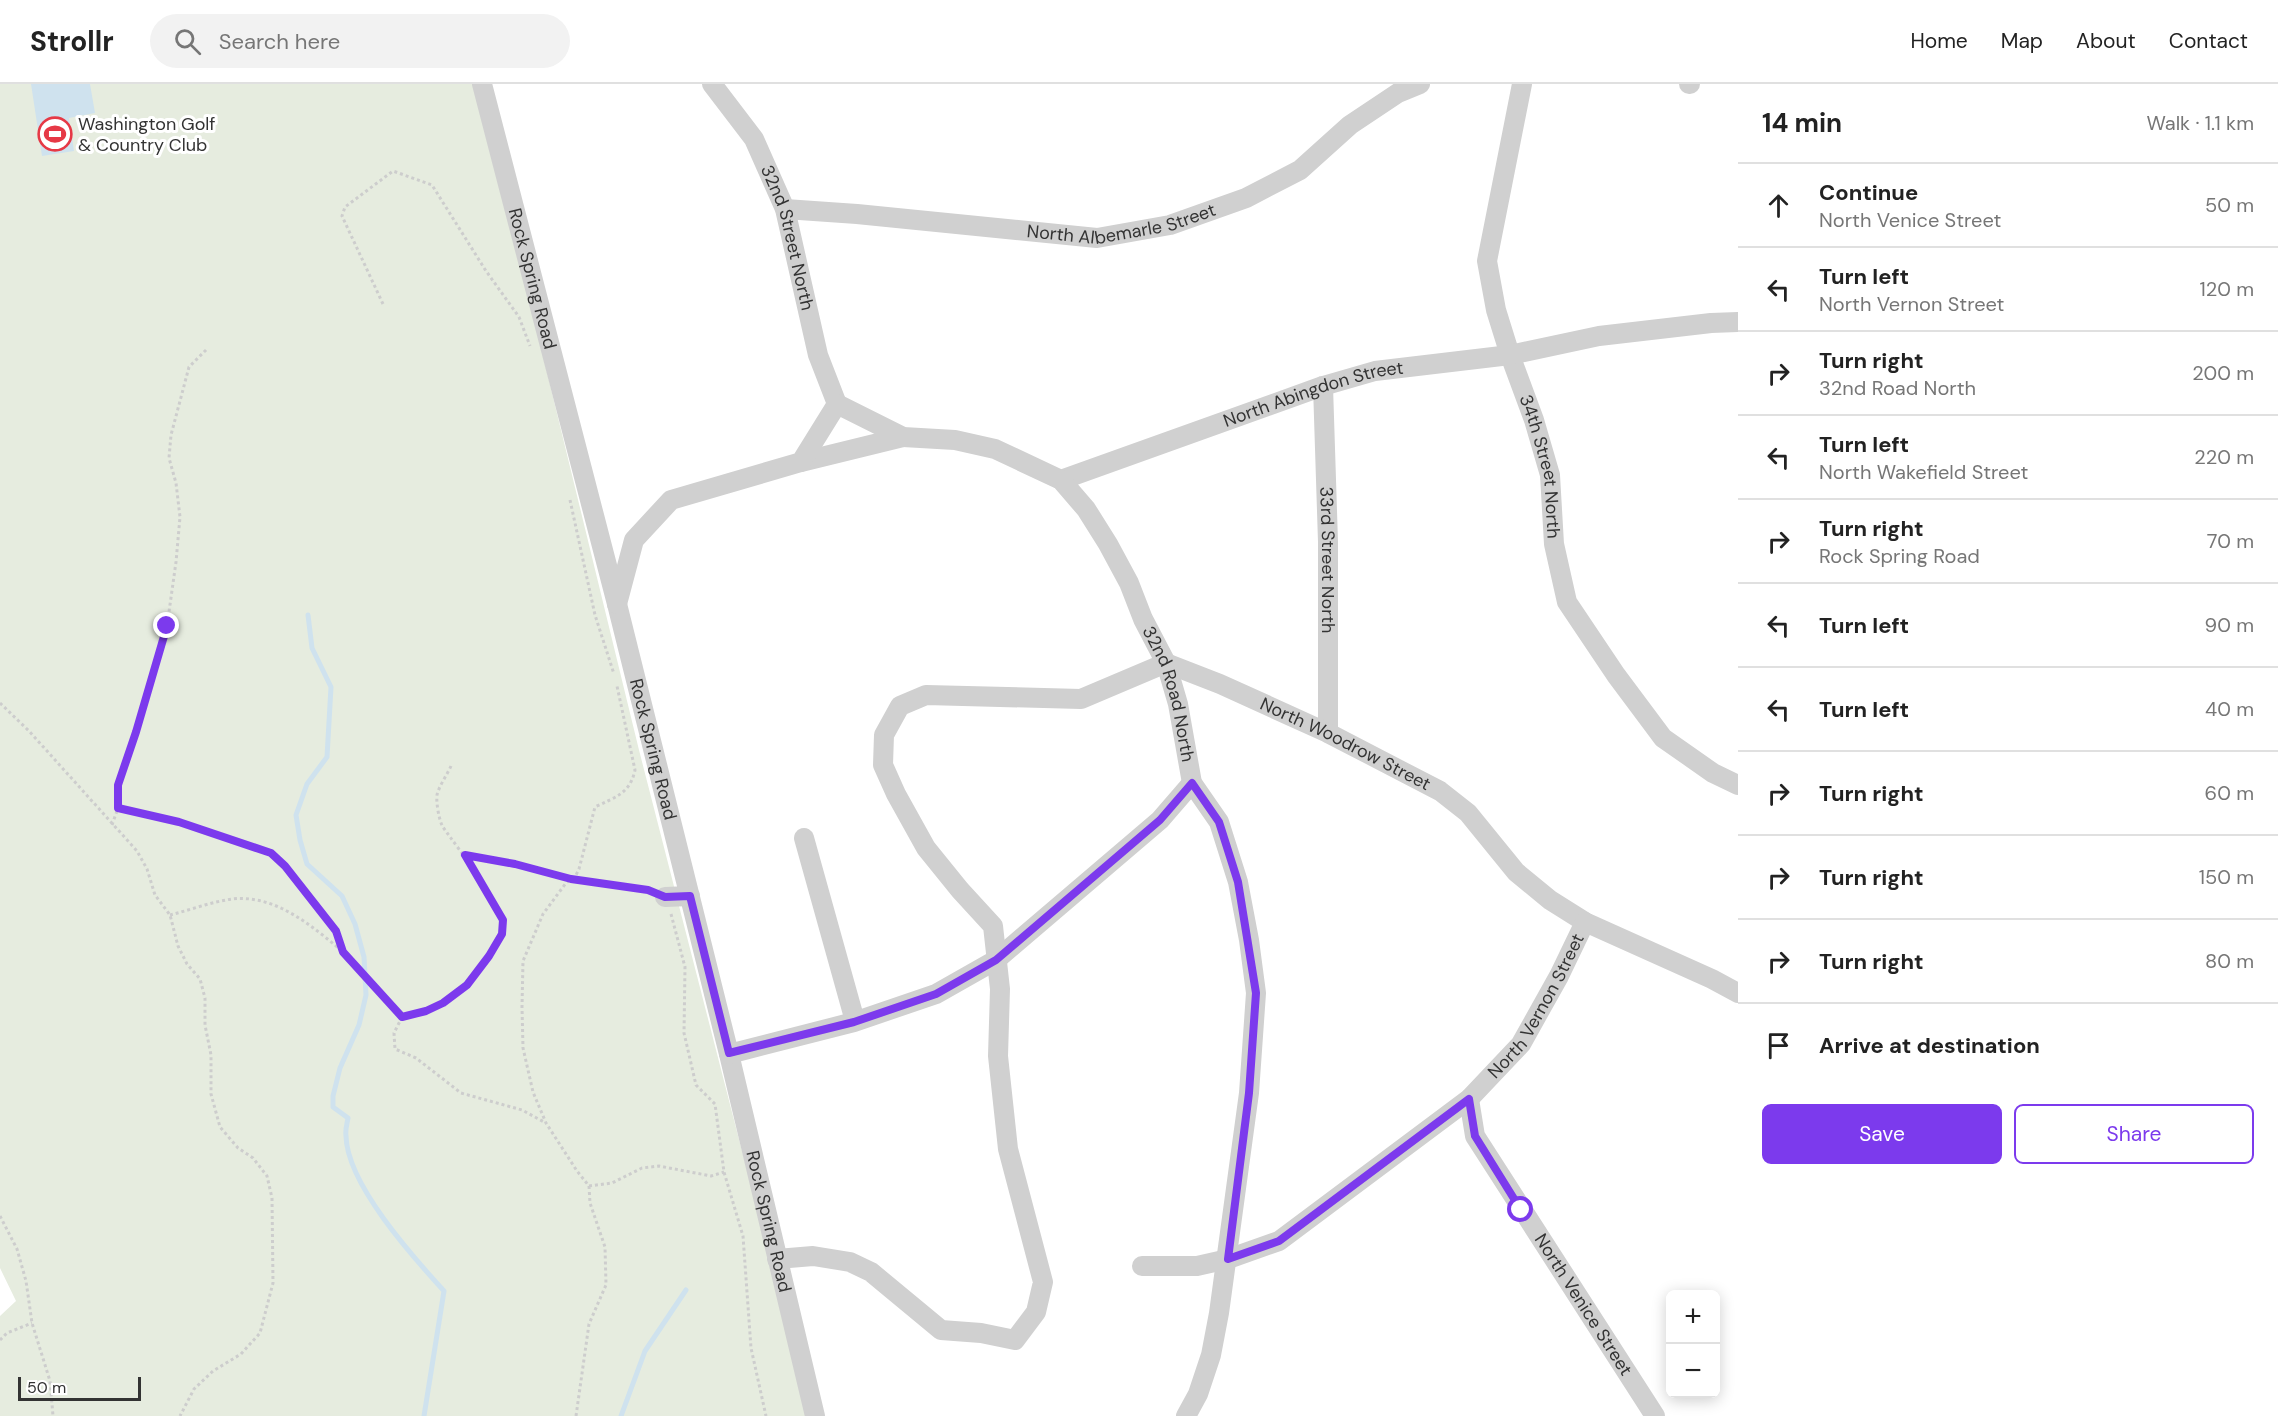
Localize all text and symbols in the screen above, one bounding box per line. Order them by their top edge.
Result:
search box [150,14,570,68]
text: Strollr [30,23,114,60]
icon: search [171,25,204,58]
text: Search here [219,27,340,56]
text: Home [1910,27,1968,55]
text: Map [2001,27,2043,55]
text: About [2076,27,2136,55]
text: Contact [2169,27,2248,55]
text: 14 min [1762,106,1842,140]
text: Walk · 1.1 km [2146,110,2254,136]
place label: Washington Golf & Country Club [78,112,215,157]
sports icon: Washington Golf & Country Club [37,116,73,152]
street label: 32nd Street North [755,161,820,313]
text: Continue [1819,178,1918,207]
icon: ahead [1762,189,1795,222]
text: 50 m [2205,192,2254,218]
street label: North Albemarle Street [1026,198,1219,250]
street label: Rock Spring Road [503,205,562,352]
text: North Venice Street [1819,207,2001,233]
text: Turn left [1819,262,1909,291]
icon: left [1762,273,1795,306]
text: 120 m [2200,276,2254,302]
text: North Vernon Street [1819,291,2004,317]
text: Turn right [1819,346,1924,375]
street label: North Abingdon Street [1220,356,1405,433]
icon: right [1762,357,1795,390]
text: 200 m [2192,360,2254,386]
text: 32nd Road North [1819,375,1976,401]
street label: 34th Street North [1514,391,1566,539]
text: Turn left [1819,430,1909,459]
icon: left [1762,441,1795,474]
text: 220 m [2194,444,2254,470]
text: North Wakefield Street [1819,459,2028,485]
street label: 33rd Street North [1314,486,1340,633]
text: Turn right [1819,514,1924,543]
icon: right [1762,525,1795,558]
text: 70 m [2207,528,2254,554]
text: Rock Spring Road [1819,543,1980,569]
icon: left [1762,609,1795,642]
text: Turn left [1819,611,1909,640]
route end [153,612,179,638]
text: 90 m [2205,612,2254,638]
street label: 32nd Road North [1137,622,1200,764]
street label: Rock Spring Road [624,676,682,823]
street label: North Woodrow Street [1256,692,1435,796]
icon: left [1762,693,1795,726]
text: Turn left [1819,695,1909,724]
text: 40 m [2205,696,2254,722]
icon: right [1762,777,1795,810]
text: Turn right [1819,779,1924,808]
text: 60 m [2205,780,2254,806]
icon: right [1762,861,1795,894]
text: Turn right [1819,863,1924,892]
text: 150 m [2199,864,2254,890]
street label: North Vernon Street [1483,929,1590,1084]
icon: right [1762,945,1795,978]
text: Turn right [1819,947,1924,976]
text: 80 m [2205,948,2254,974]
icon: arrive [1762,1029,1795,1062]
text: Arrive at destination [1819,1031,2040,1060]
button: Save [1762,1104,2002,1164]
button: Share [2014,1104,2254,1164]
street label: Rock Spring Road [740,1148,797,1295]
route start [1507,1196,1533,1222]
street label: North Venice Street [1529,1229,1638,1380]
map controls [1666,1290,1720,1398]
button: + [1666,1290,1720,1344]
button: − [1666,1344,1720,1398]
scale bar [18,1374,141,1402]
text: 50 m [27,1377,66,1398]

